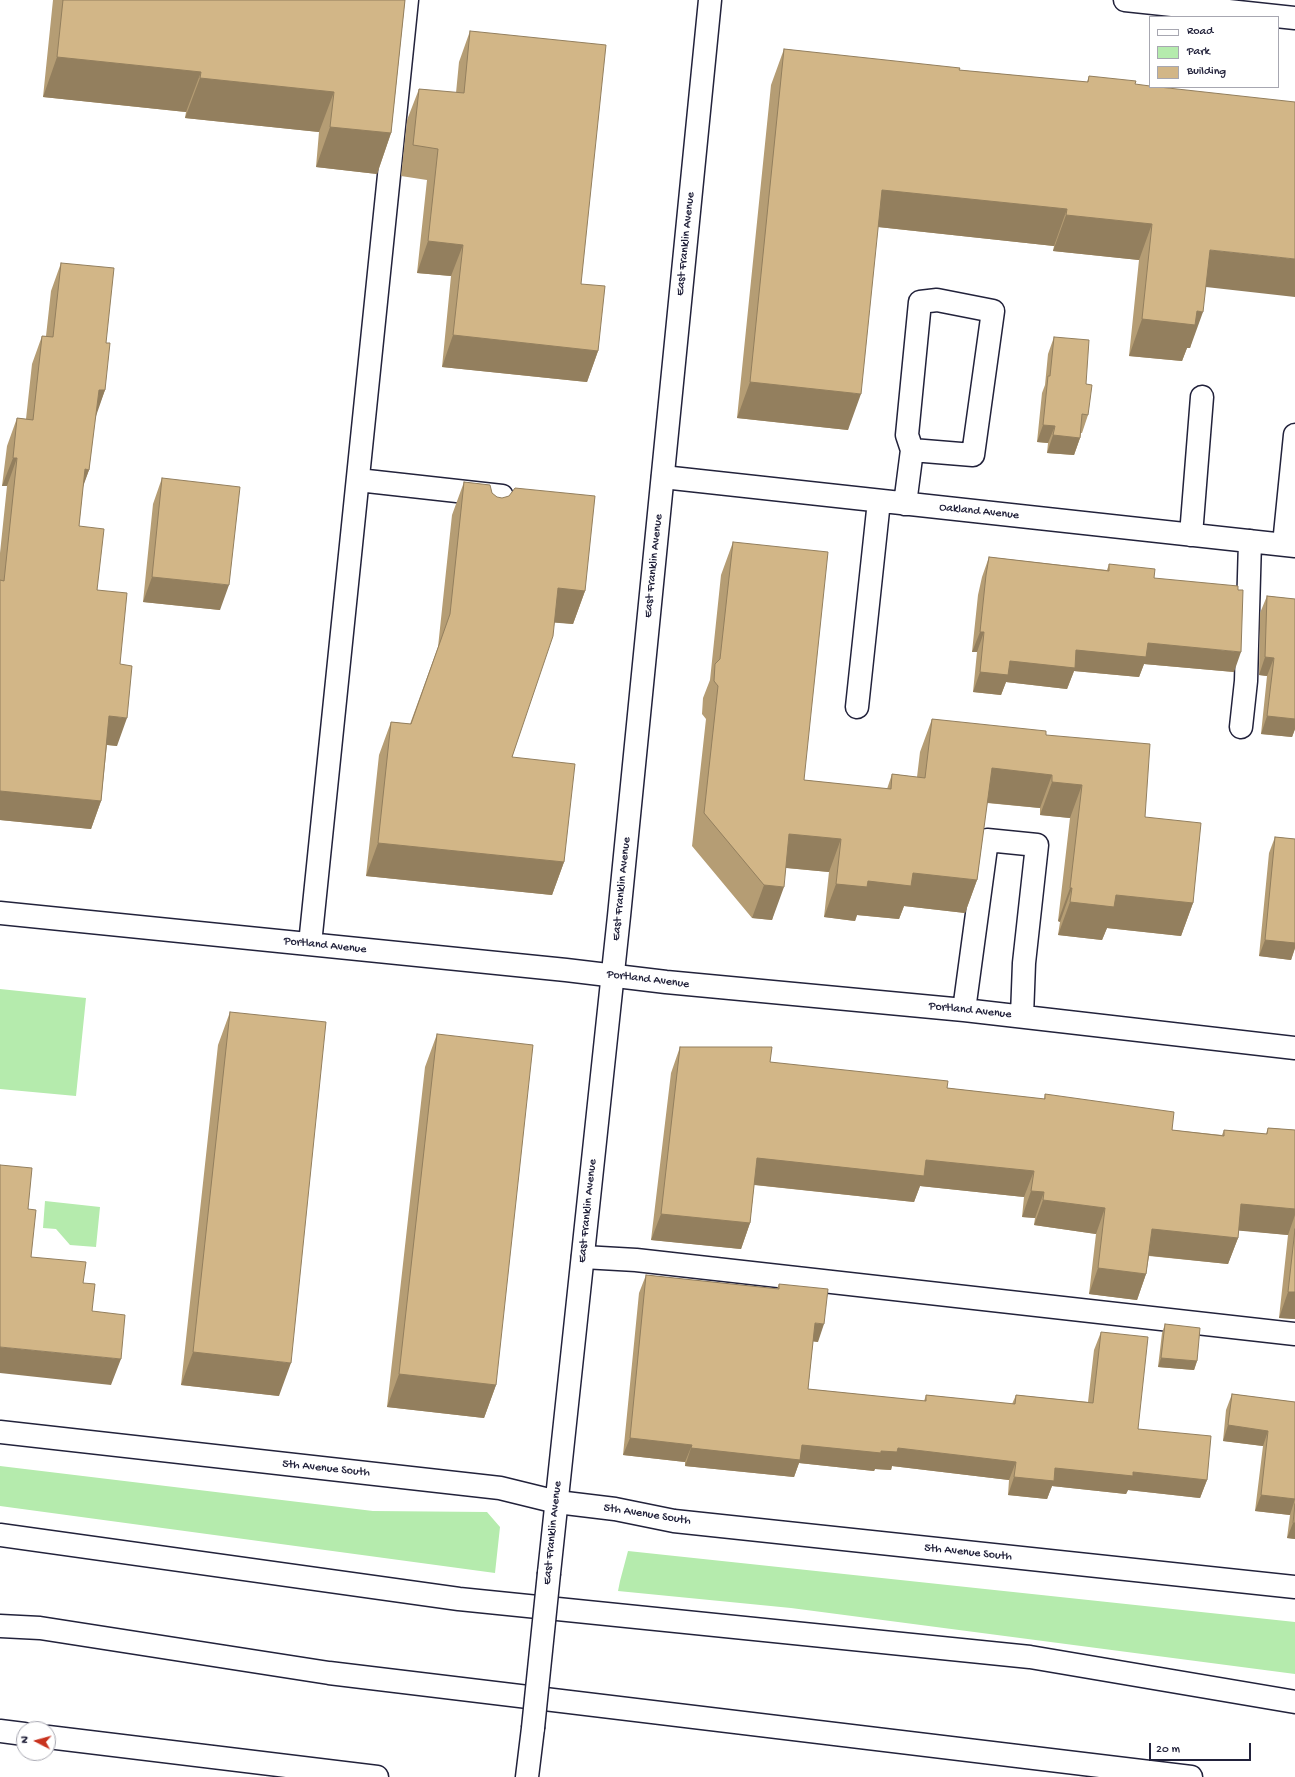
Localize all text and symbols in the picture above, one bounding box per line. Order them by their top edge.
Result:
legend [1149,16,1279,88]
text: Road [1187,25,1213,39]
text: Park [1187,45,1210,59]
text: Building [1187,65,1226,79]
street label: East Franklin Avenue [673,191,699,297]
street label: Oakland Avenue [938,501,1020,523]
street label: East Franklin Avenue [641,513,667,619]
street label: East Franklin Avenue [609,836,635,942]
street label: Portland Avenue [283,935,367,957]
street label: Portland Avenue [606,968,690,992]
street label: Portland Avenue [928,1000,1012,1022]
street label: East Franklin Avenue [575,1158,601,1264]
street label: 5th Avenue South [281,1457,371,1481]
street label: East Franklin Avenue [540,1480,566,1586]
street label: 5th Avenue South [602,1501,692,1529]
street label: 5th Avenue South [923,1541,1013,1565]
north arrow [16,1721,56,1761]
scale bar [1151,1735,1253,1761]
text: N [19,1736,31,1744]
text: 20 m [1156,1743,1180,1757]

